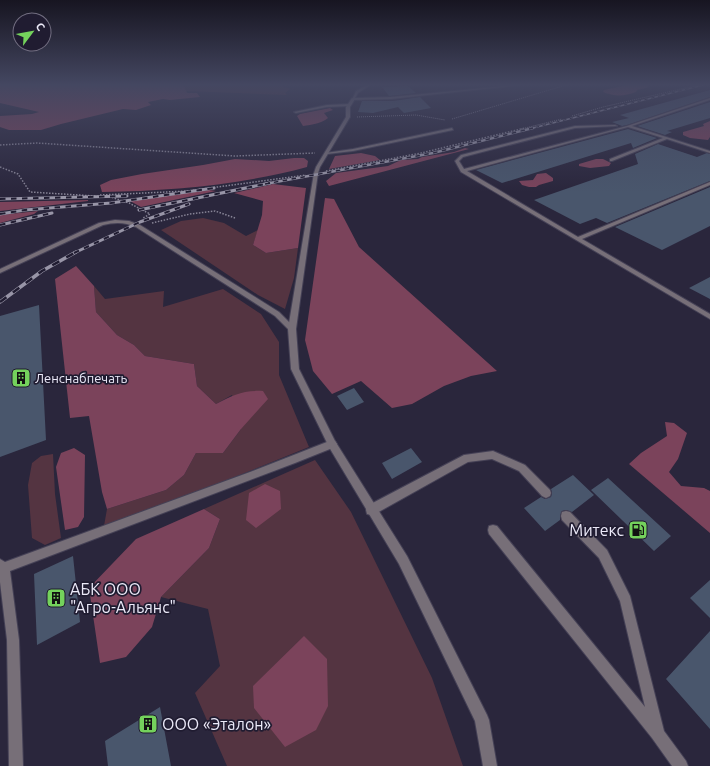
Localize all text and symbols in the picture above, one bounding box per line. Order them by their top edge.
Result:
north arrow [12,12,52,52]
text: С [34,21,47,33]
building icon: Ленснабпечать [10,367,32,389]
place label: Ленснабпечать [35,371,128,385]
fuel station icon: Митекс [627,519,649,541]
place label: Митекс [569,521,625,539]
place label: АБК ООО "Агро-Альянс" [70,580,176,616]
building icon: АБК ООО "Агро-Альянс" [45,587,67,609]
building icon: ООО «Эталон» [137,713,159,735]
place label: ООО «Эталон» [162,715,271,733]

